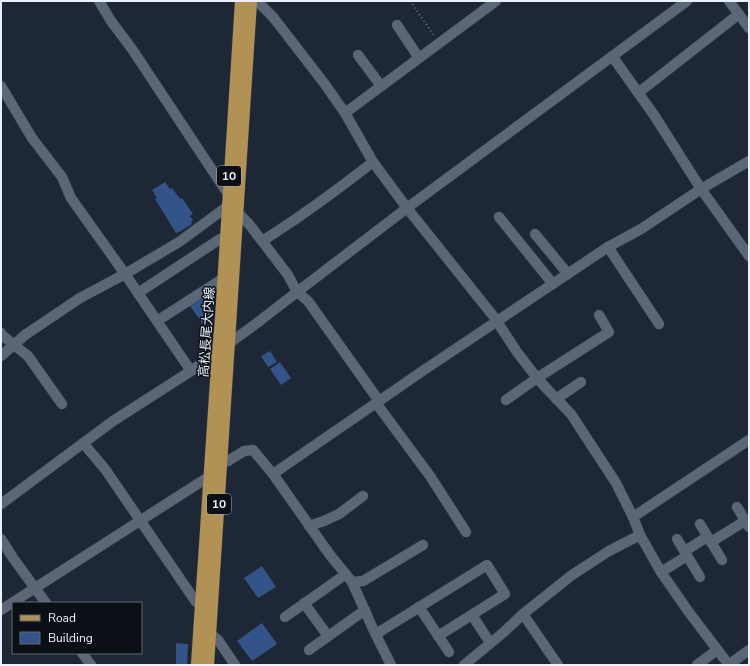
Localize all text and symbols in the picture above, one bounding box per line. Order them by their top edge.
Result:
road number: 10 [217,166,241,186]
street label: 高松長尾大内線 [195,286,219,378]
road number: 10 [207,494,231,514]
legend [12,602,142,654]
text: Road [48,610,76,626]
text: Building [48,630,93,646]

